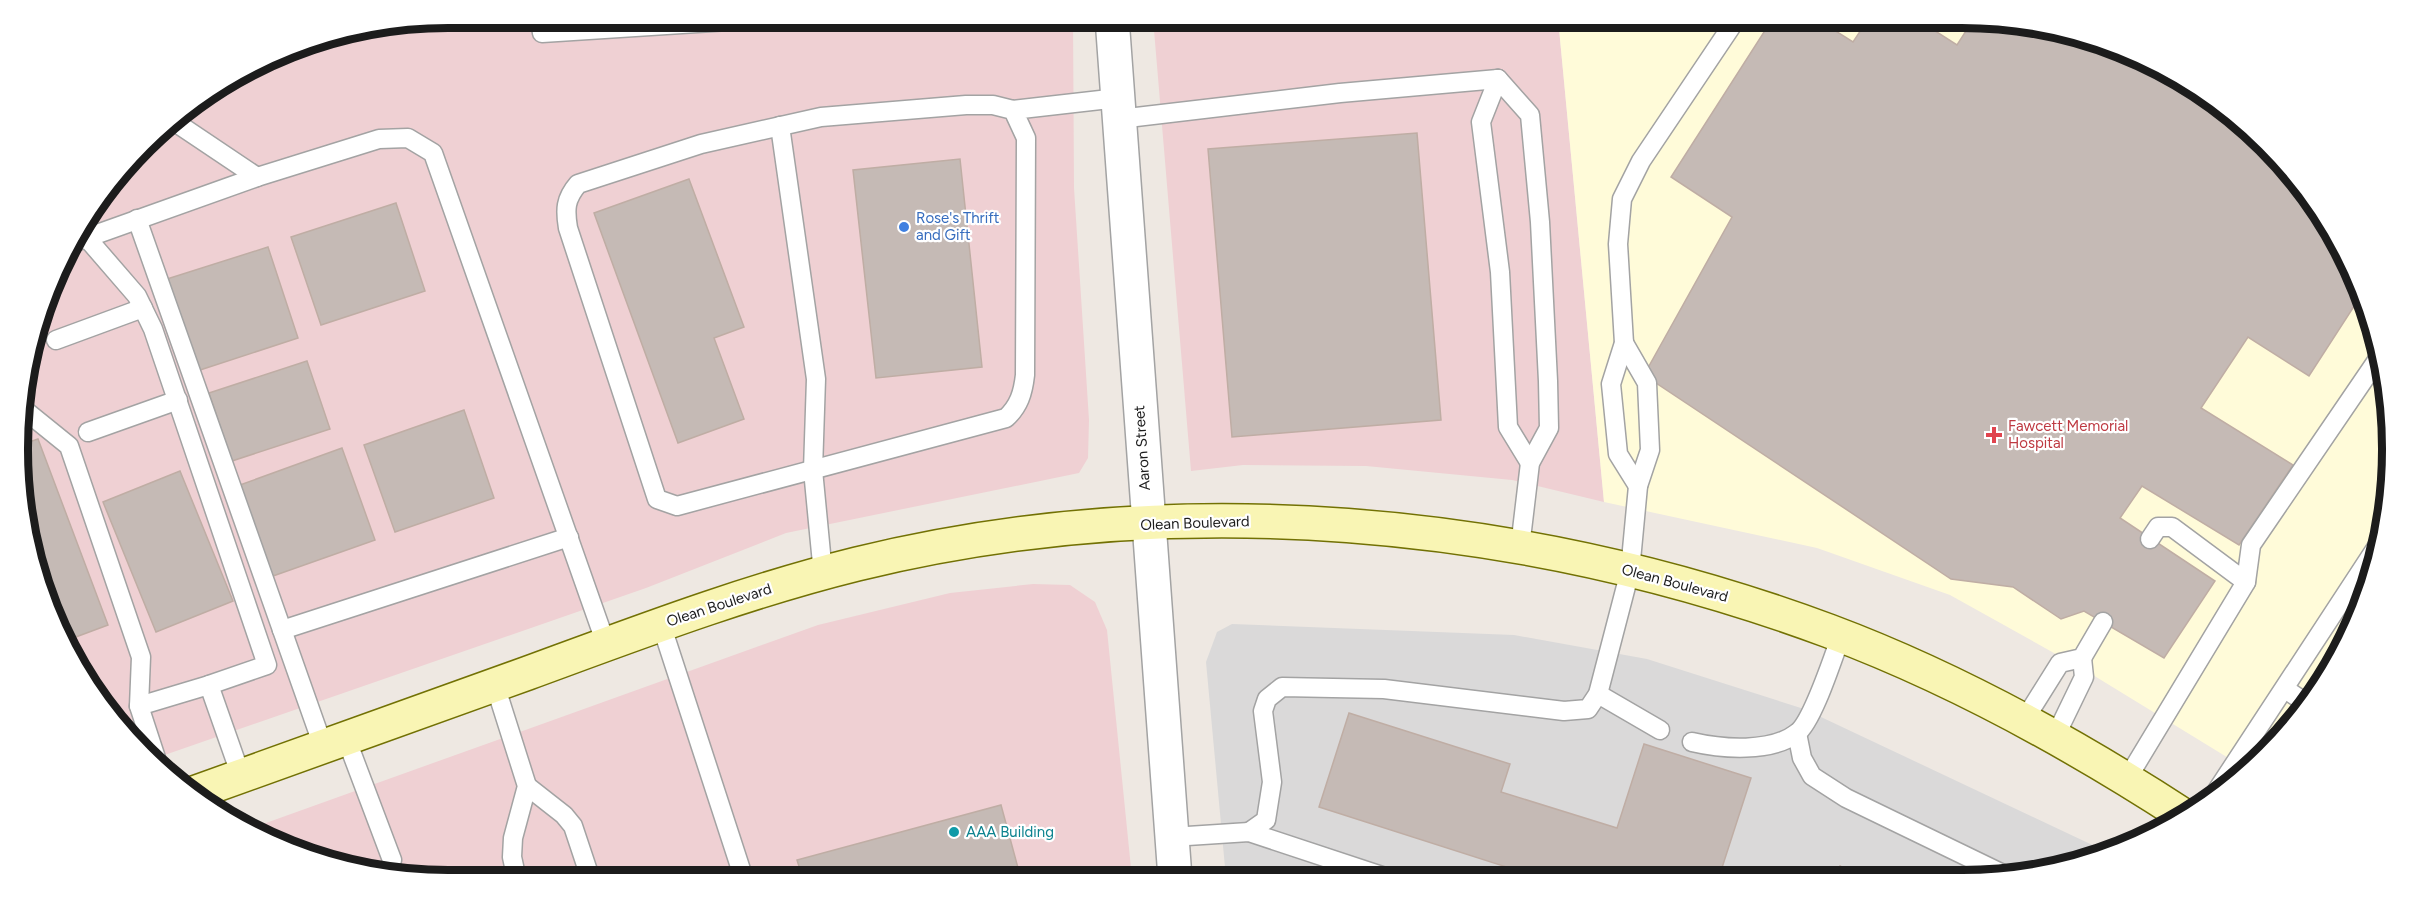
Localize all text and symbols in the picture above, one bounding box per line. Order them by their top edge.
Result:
place label: Rose's Thrift and Gift [916,209,1000,244]
marker: Rose's Thrift and Gift [897,220,911,234]
street label: Aaron Street [1130,404,1154,491]
place label: Fawcett Memorial Hospital [2008,417,2128,452]
marker: Fawcett Memorial Hospital [1985,426,2003,444]
street label: Olean Boulevard [1140,512,1250,534]
street label: Olean Boulevard [1620,560,1730,606]
street label: Olean Boulevard [664,580,774,630]
place label: AAA Building [966,823,1054,841]
marker: AAA Building [947,825,961,839]

